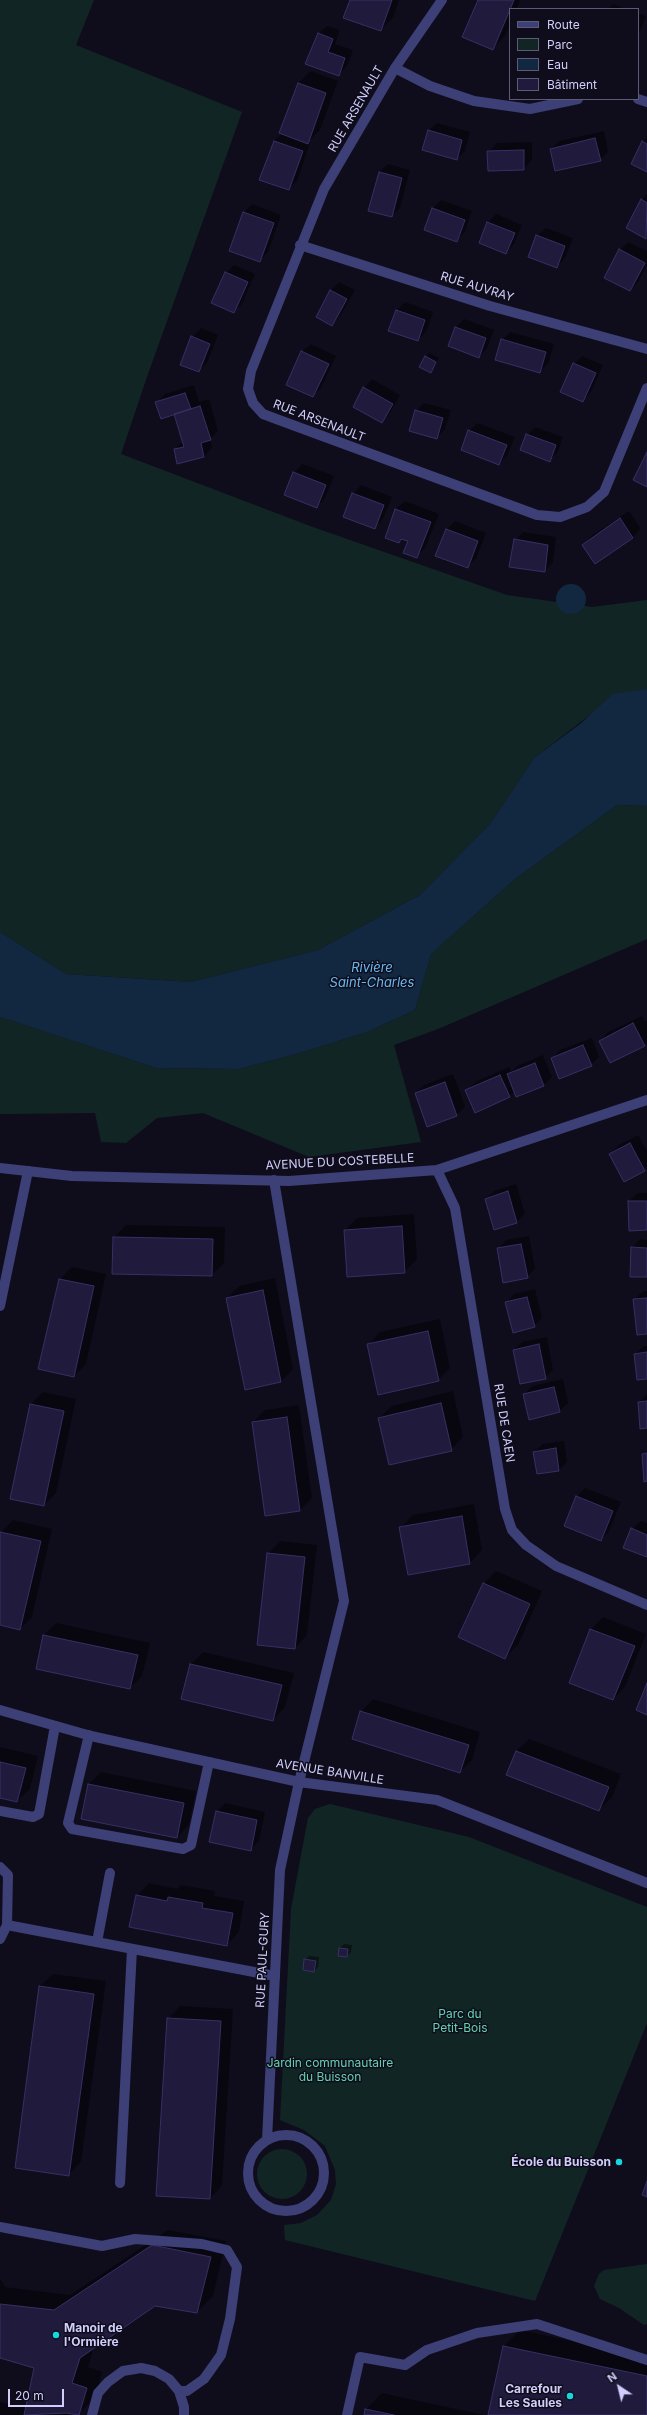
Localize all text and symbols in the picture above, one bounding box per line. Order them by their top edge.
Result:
legend [509,8,639,100]
text: Route [547,17,580,32]
text: Parc [547,37,573,52]
text: Eau [547,57,568,72]
street label: RUE ARSENAULT [325,63,387,155]
text: Bâtiment [547,77,597,92]
street label: RUE AUVRAY [439,269,515,305]
street label: RUE ARSENAULT [271,397,367,445]
water label: Rivière Saint-Charles [330,960,414,991]
street label: AVENUE DU COSTEBELLE [265,1151,415,1173]
street label: RUE DE CAEN [491,1383,517,1463]
street label: AVENUE BANVILLE [275,1756,385,1788]
street label: RUE PAUL-GURY [253,1912,273,2008]
park label: Parc du Petit-Bois [433,2007,487,2035]
park label: Jardin communautaire du Buisson [267,2056,393,2084]
place label: École du Buisson [511,2155,611,2169]
marker: École du Buisson [614,2157,624,2167]
place label: Manoir de l'Ormière [64,2321,123,2349]
marker: Manoir de l'Ormière [51,2330,61,2340]
north arrow [599,2367,639,2407]
text: N [605,2369,620,2385]
scale bar [10,2381,66,2407]
place label: Carrefour Les Saules [499,2382,562,2410]
text: 20 m [15,2388,44,2403]
marker: Carrefour Les Saules [565,2391,575,2401]

